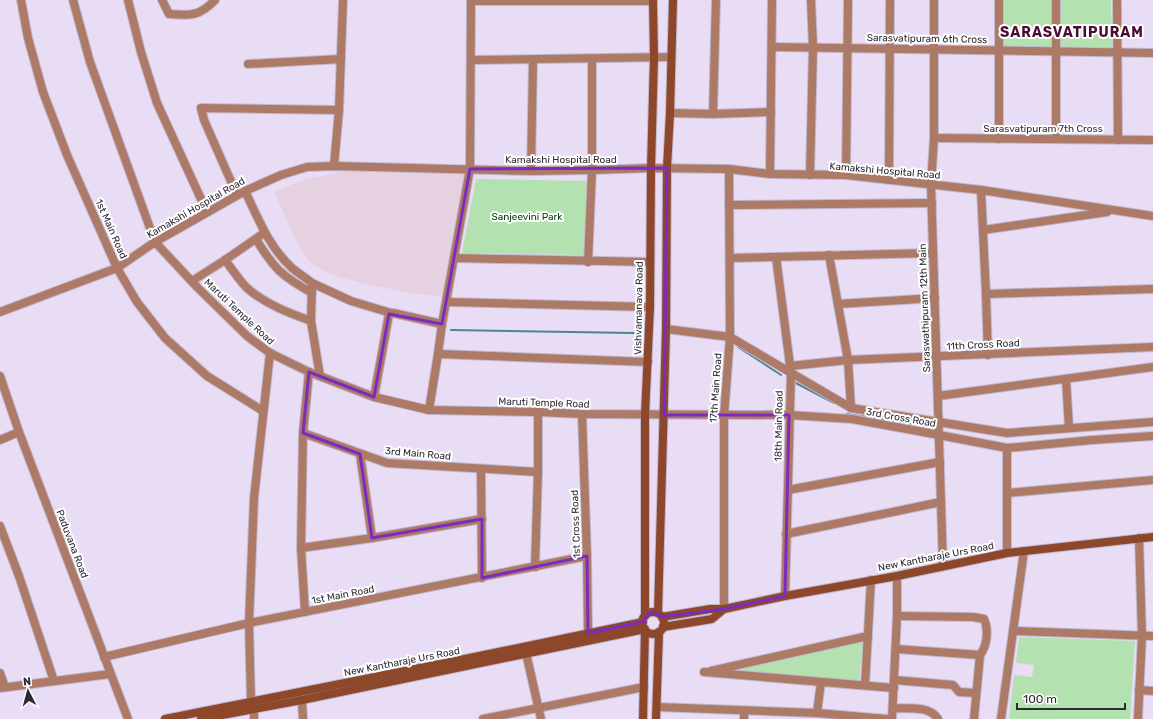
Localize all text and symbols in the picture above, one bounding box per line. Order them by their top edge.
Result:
district label: SARASVATIPURAM [1000,24,1144,41]
street label: Sarasvatipuram 6th Cross [867,32,987,46]
street label: Sarasvatipuram 7th Cross [983,123,1103,135]
street label: Kamakshi Hospital Road [505,154,617,166]
street label: Kamakshi Hospital Road [829,160,941,182]
street label: Kamakshi Hospital Road [145,175,247,241]
street label: 1st Main Road [93,197,129,261]
park label: Sanjeevini Park [491,211,563,223]
street label: Saraswathipuram 12th Main [917,243,933,373]
street label: Vishvamanava Road [632,261,646,355]
street label: Maruti Temple Road [202,276,276,348]
street label: 11th Cross Road [946,337,1020,353]
street label: 17th Main Road [708,353,724,423]
street label: 18th Main Road [772,390,786,462]
street label: Maruti Temple Road [498,395,590,411]
street label: 3rd Cross Road [865,406,937,430]
street label: 3rd Main Road [385,445,452,463]
street label: 1st Cross Road [569,490,583,558]
street label: Paduvana Road [53,508,91,580]
street label: New Kantharaje Urs Road [877,540,995,574]
street label: 1st Main Road [311,583,376,607]
street label: New Kantharaje Urs Road [343,645,461,679]
north arrow [8,671,48,711]
text: N [22,675,32,688]
scale bar [1017,685,1125,711]
text: 100 m [1023,692,1057,706]

